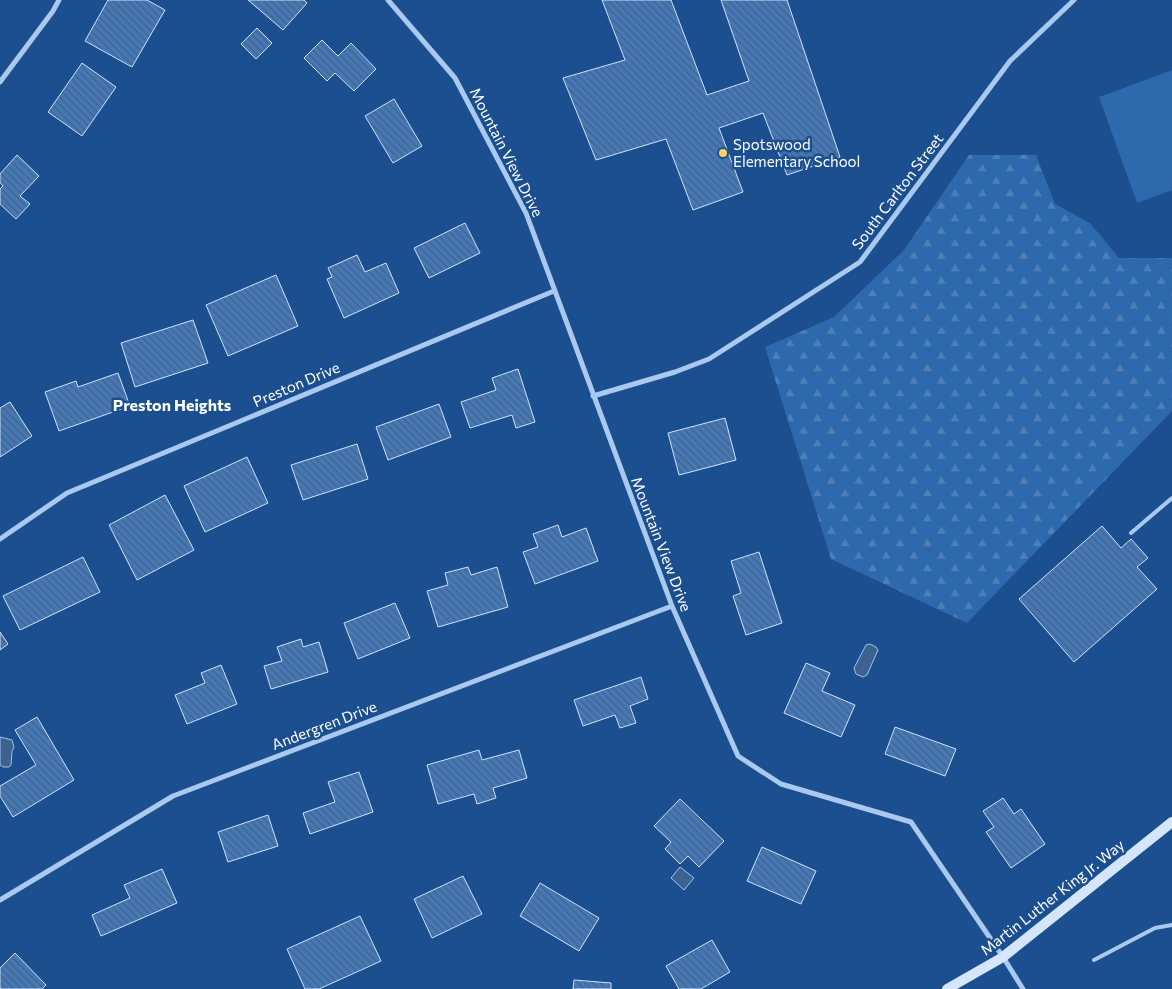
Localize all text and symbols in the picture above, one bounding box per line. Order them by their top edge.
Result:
street label: Mountain View Drive [467,84,547,220]
street label: South Carlton Street [848,129,946,253]
place label: Spotswood Elementary School [733,135,860,170]
marker: Spotswood Elementary School [717,147,729,159]
street label: Preston Drive [250,358,342,410]
district label: Preston Heights [113,395,231,414]
street label: Mountain View Drive [628,474,696,614]
street label: Andergren Drive [269,697,379,753]
street label: Martin Luther King Jr. Way [977,835,1128,959]

